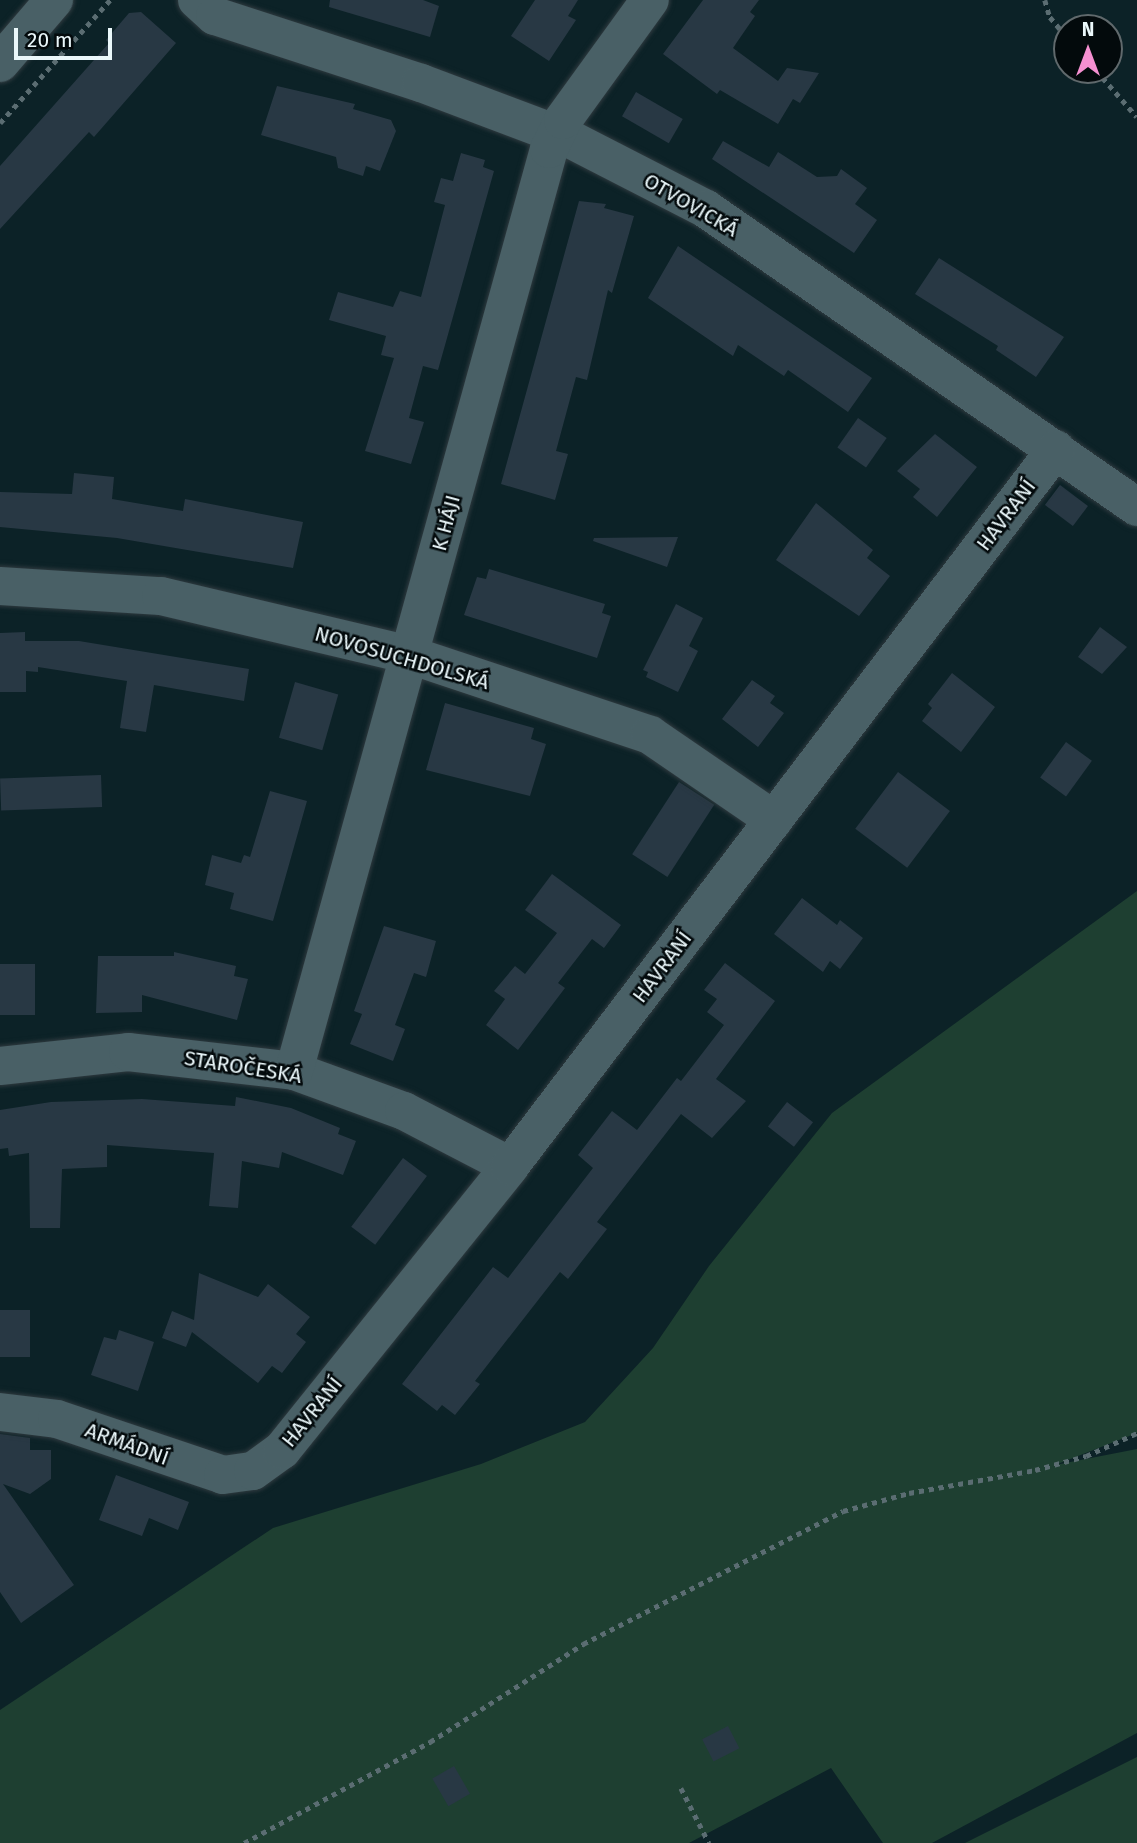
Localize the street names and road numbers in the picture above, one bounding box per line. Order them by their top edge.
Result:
street label: OTVOVICKÁ [639,168,743,242]
street label: HAVRANÍ [971,474,1041,556]
street label: K HÁJI [426,492,466,554]
street label: NOVOSUCHDOLSKÁ [312,621,492,695]
street label: HAVRANÍ [627,926,697,1008]
street label: STAROČESKÁ [183,1045,303,1089]
street label: HAVRANÍ [276,1372,348,1452]
street label: ARMÁDNÍ [82,1417,172,1471]

